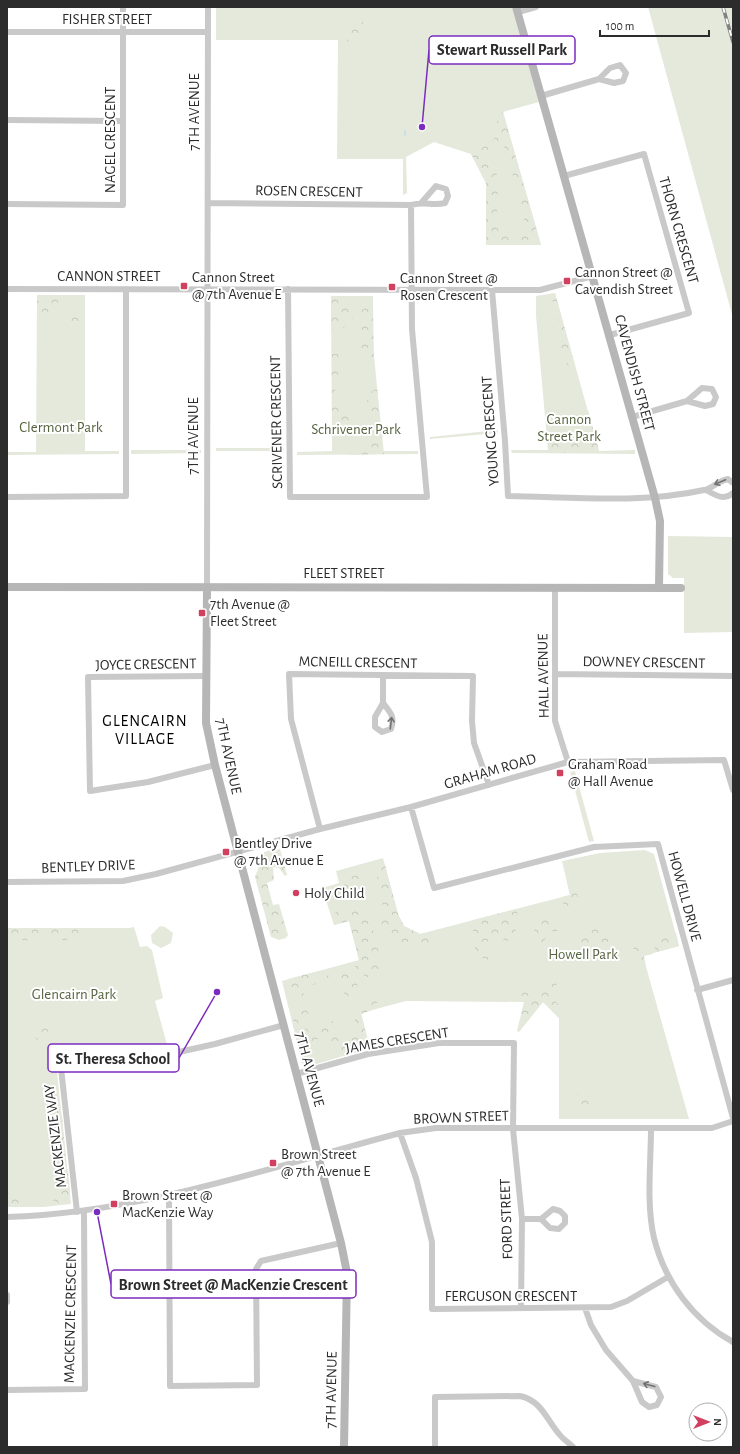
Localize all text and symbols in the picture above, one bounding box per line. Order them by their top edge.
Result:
street label: FISHER STREET [62,12,153,27]
scale bar [600,12,709,38]
text: 100 m [606,20,634,32]
callout: Stewart Russell Park [429,36,575,64]
text: Stewart Russell Park [437,42,567,58]
street label: 7TH AVENUE [187,73,202,151]
street label: NAGEL CRESCENT [103,86,118,193]
street label: THORN CRESCENT [656,175,701,286]
street label: ROSEN CRESCENT [255,183,364,200]
place label: Cannon Street @ Cavendish Street [575,265,673,297]
street label: CANNON STREET [57,269,161,284]
place label: Cannon Street @ 7th Avenue E [192,270,282,302]
place label: Cannon Street @ Rosen Crescent [400,271,498,303]
marker: Cannon Street @ Cavendish Street [562,276,572,286]
marker: Cannon Street @ 7th Avenue E [179,281,189,291]
marker: Cannon Street @ Rosen Crescent [387,282,397,292]
street label: CAVENDISH STREET [612,313,657,434]
street label: SCRIVENER CRESCENT [268,354,285,489]
street label: YOUNG CRESCENT [479,375,502,487]
street label: 7TH AVENUE [186,397,201,475]
park label: Cannon Street Park [537,412,601,444]
park label: Clermont Park [19,420,103,435]
park label: Schrivener Park [311,422,401,437]
one-way arrow [714,479,726,486]
street label: FLEET STREET [303,566,385,581]
place label: 7th Avenue @ Fleet Street [210,597,290,629]
marker: 7th Avenue @ Fleet Street [197,608,207,618]
street label: HALL AVENUE [535,633,552,719]
street label: MCNEILL CRESCENT [298,654,418,671]
street label: DOWNEY CRESCENT [582,654,706,671]
street label: JOYCE CRESCENT [95,656,197,673]
district label: GLENCAIRN VILLAGE [102,713,188,747]
one-way arrow [388,716,395,729]
street label: 7TH AVENUE [213,717,244,795]
street label: GRAHAM ROAD [442,751,538,792]
place label: Graham Road @ Hall Avenue [568,757,653,789]
marker: Graham Road @ Hall Avenue [555,768,565,778]
place label: Bentley Drive @ 7th Avenue E [234,836,324,868]
marker: Bentley Drive @ 7th Avenue E [221,847,231,857]
street label: HOWELL DRIVE [665,850,704,943]
street label: BENTLEY DRIVE [41,857,135,876]
place label: Holy Child [304,886,365,901]
marker: Holy Child [291,888,301,898]
park label: Howell Park [548,947,618,962]
park label: Glencairn Park [32,987,116,1002]
street label: JAMES CRESCENT [344,1025,451,1056]
street label: 7TH AVENUE [292,1030,327,1108]
callout: St. Theresa School [48,1044,179,1072]
text: St. Theresa School [55,1051,171,1067]
street label: MACKENZIE WAY [42,1083,69,1189]
street label: BROWN STREET [413,1108,510,1127]
place label: Brown Street @ 7th Avenue E [281,1147,371,1179]
marker: Brown Street @ 7th Avenue E [268,1158,278,1168]
street label: FORD STREET [498,1178,515,1260]
place label: Brown Street @ MacKenzie Way [122,1188,214,1220]
marker: Brown Street @ MacKenzie Way [109,1199,119,1209]
street label: MACKENZIE CRESCENT [62,1244,79,1383]
callout: Brown Street @ MacKenzie Crescent [111,1270,356,1298]
text: Brown Street @ MacKenzie Crescent [118,1277,348,1293]
street label: FERGUSON CRESCENT [445,1289,578,1304]
street label: 7TH AVENUE [323,1351,340,1429]
one-way arrow [642,1381,655,1389]
north arrow [688,1402,728,1442]
text: N [712,1418,723,1426]

